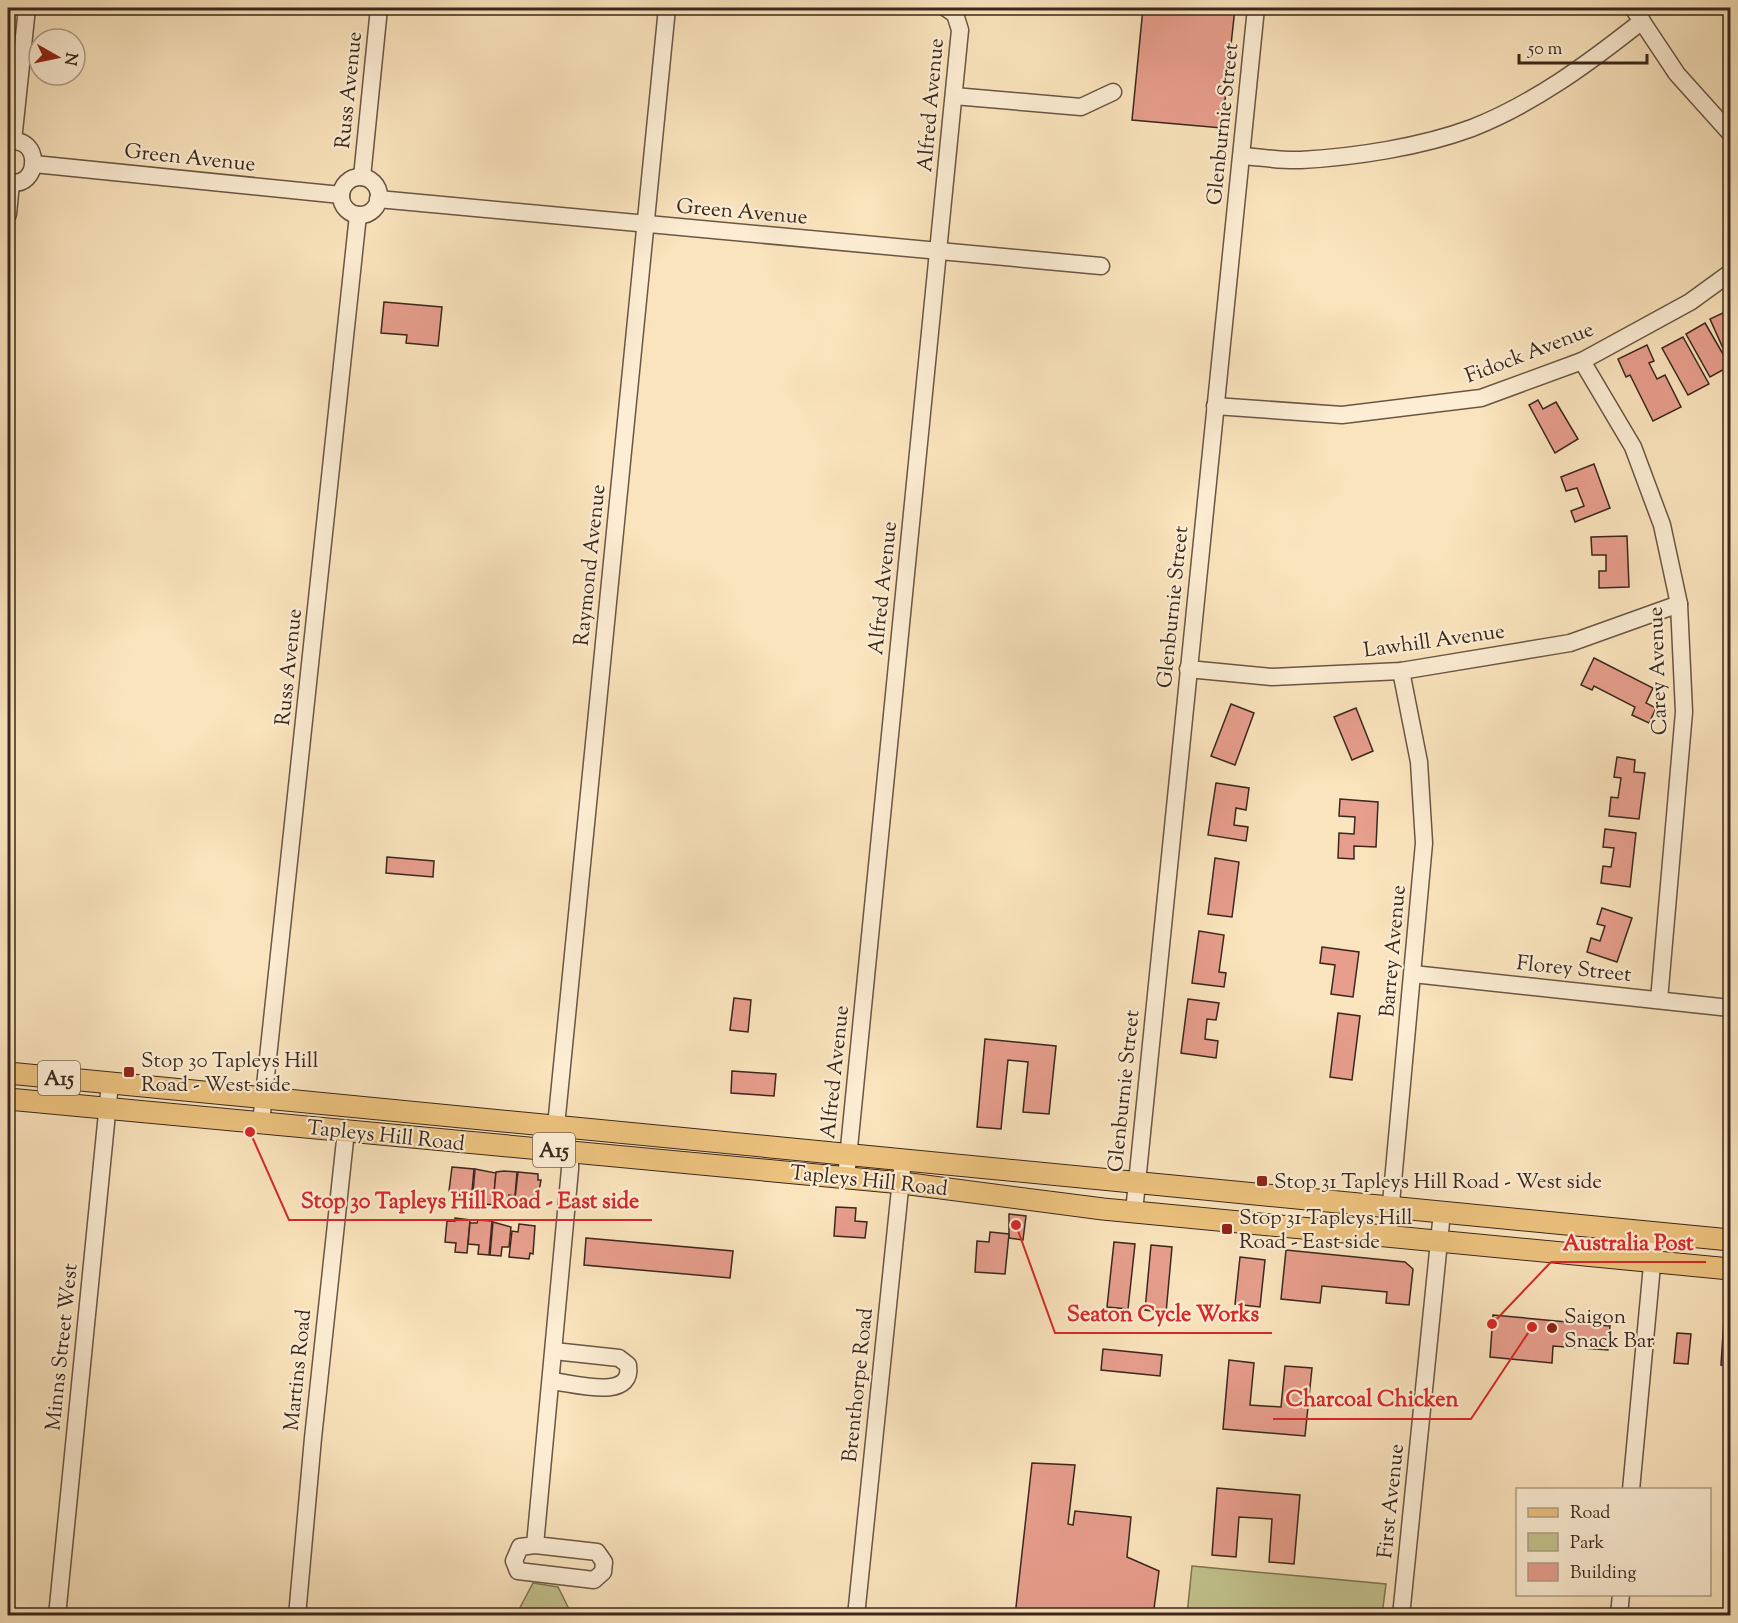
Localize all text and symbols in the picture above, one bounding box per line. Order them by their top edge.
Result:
north arrow [27,27,87,87]
scale bar [1519,27,1646,65]
street label: Russ Avenue [329,30,371,150]
street label: Alfred Avenue [911,37,953,173]
text: 50 m [1527,37,1563,63]
street label: Glenburnie Street [1201,42,1247,207]
text: N [57,51,82,67]
street label: Green Avenue [123,137,257,181]
street label: Green Avenue [675,192,809,234]
street label: Fidock Avenue [1461,316,1598,392]
street label: Raymond Avenue [568,483,614,647]
street label: Alfred Avenue [862,520,906,657]
street label: Glenburnie Street [1151,525,1197,690]
street label: Carey Avenue [1642,606,1676,736]
street label: Russ Avenue [269,607,311,727]
street label: Lawhill Avenue [1362,617,1507,667]
street label: Barrey Avenue [1373,884,1415,1019]
street label: Florey Street [1515,949,1633,991]
street label: Alfred Avenue [814,1004,858,1141]
street label: Glenburnie Street [1102,1009,1148,1174]
place label: Stop 30 Tapleys Hill Road - West side [141,1047,319,1101]
road number: A15 [38,1061,80,1095]
marker: Stop 30 Tapleys Hill Road - West side [122,1065,136,1079]
street label: Tapleys Hill Road [306,1114,466,1160]
road number: A15 [533,1133,575,1167]
street label: Tapleys Hill Road [789,1159,949,1205]
place label: Stop 31 Tapleys Hill Road - West side [1274,1168,1602,1198]
marker: Stop 31 Tapleys Hill Road - West side [1255,1174,1269,1188]
callout: Stop 30 Tapleys Hill Road - East side [289,1180,652,1220]
text: Stop 30 Tapleys Hill Road - East side [301,1187,639,1219]
place label: Stop 31 Tapleys Hill Road - East side [1239,1204,1413,1258]
marker: Stop 31 Tapleys Hill Road - East side [1220,1222,1234,1236]
callout: Australia Post [1551,1222,1706,1262]
text: Australia Post [1562,1229,1694,1261]
street label: Minns Street West [39,1262,87,1432]
callout: Seaton Cycle Works [1055,1293,1272,1333]
text: Seaton Cycle Works [1067,1300,1259,1332]
place label: Saigon Snack Bar [1564,1303,1654,1357]
street label: Brenthorpe Road [836,1306,882,1464]
street label: Martins Road [278,1308,320,1432]
marker: Saigon Snack Bar [1545,1321,1559,1335]
callout: Charcoal Chicken [1273,1379,1471,1419]
text: Charcoal Chicken [1285,1385,1459,1417]
street label: First Avenue [1371,1442,1413,1560]
legend [1516,1488,1711,1596]
text: Road [1570,1501,1610,1527]
text: Park [1570,1531,1605,1557]
text: Building [1570,1561,1636,1587]

